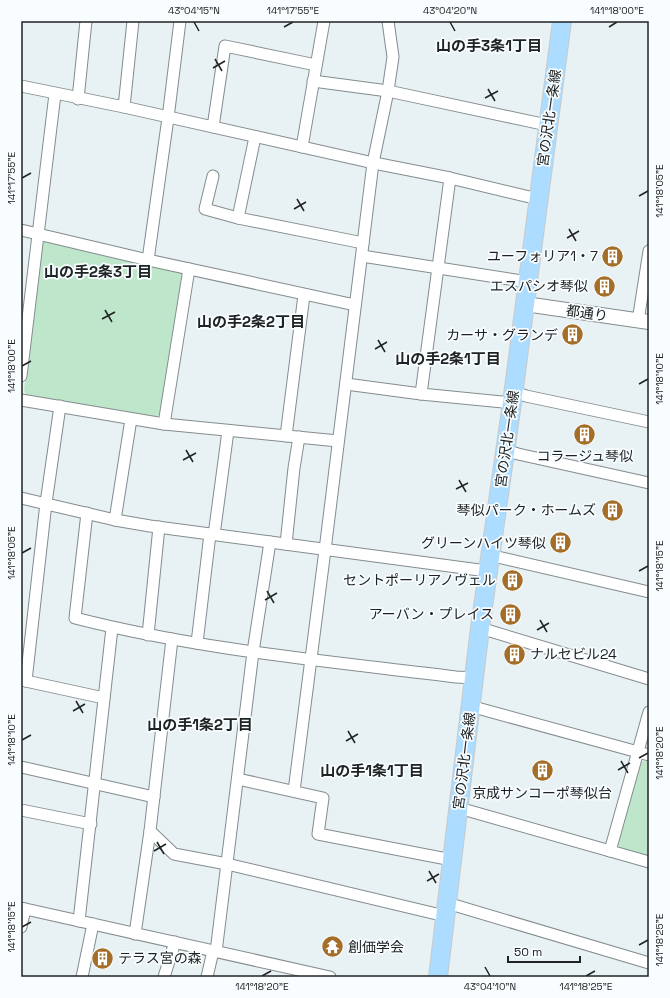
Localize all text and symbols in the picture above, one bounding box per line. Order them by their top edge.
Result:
text: 43°04'15"N [168,4,220,17]
text: 141°17'55"E [267,4,320,17]
text: 43°04'20"N [423,4,477,17]
text: 141°18'00"E [590,4,644,17]
district label: 山の手3条1丁目 [436,36,542,55]
street label: 宮の沢北一条線 [533,68,565,168]
text: 141°17'55"E [5,151,18,204]
text: 141°18'05"E [653,164,666,218]
building icon: ユーフォリア1・7 [600,243,626,269]
place label: ユーフォリア1・7 [487,247,598,265]
district label: 山の手2条3丁目 [44,262,152,281]
building icon: エスパシオ琴似 [591,273,617,299]
place label: エスパシオ琴似 [490,277,588,295]
street label: 都通り [565,301,609,325]
district label: 山の手2条2丁目 [197,312,305,331]
building icon: カーサ・グランデ [560,322,586,348]
place label: カーサ・グランデ [446,326,558,344]
text: 141°18'00"E [5,339,18,393]
district label: 山の手2条1丁目 [395,349,501,368]
text: 141°18'10"E [653,353,666,405]
street label: 宮の沢北一条線 [491,389,523,489]
building icon: コラージュ琴似 [572,421,598,447]
place label: コラージュ琴似 [537,447,633,465]
building icon: 琴似パーク・ホームズ [599,497,625,523]
place label: 琴似パーク・ホームズ [457,501,596,519]
text: 141°18'05"E [5,526,18,580]
building icon: グリーンハイツ琴似 [548,530,574,556]
place label: グリーンハイツ琴似 [421,534,546,552]
text: 141°18'15"E [653,540,666,592]
building icon: セントポーリアノヴェル [499,567,525,593]
place label: セントポーリアノヴェル [343,571,496,589]
building icon: アーバン・プレイス [497,601,523,627]
place label: アーバン・プレイス [369,605,494,623]
building icon: ナルセビル24 [502,641,528,667]
place label: ナルセビル24 [530,645,617,663]
street label: 宮の沢北一条線 [449,711,479,811]
text: 141°18'10"E [5,714,18,766]
district label: 山の手1条2丁目 [147,715,253,734]
text: 141°18'20"E [653,726,666,780]
building icon: 京成サンコーポ琴似台 [529,758,555,784]
district label: 山の手1条1丁目 [320,761,424,780]
place label: 京成サンコーポ琴似台 [472,784,612,802]
text: 141°18'15"E [5,901,18,953]
text: 141°18'25"E [653,913,666,967]
temple icon: 創価学会 [319,934,345,960]
place label: 創価学会 [348,938,404,956]
scale bar [508,938,580,964]
text: 50 m [514,944,542,960]
building icon: テラス宮の森 [90,945,116,971]
place label: テラス宮の森 [118,949,202,967]
text: 141°18'20"E [235,980,289,993]
text: 43°04'10"N [464,980,516,993]
text: 141°18'25"E [560,980,613,993]

